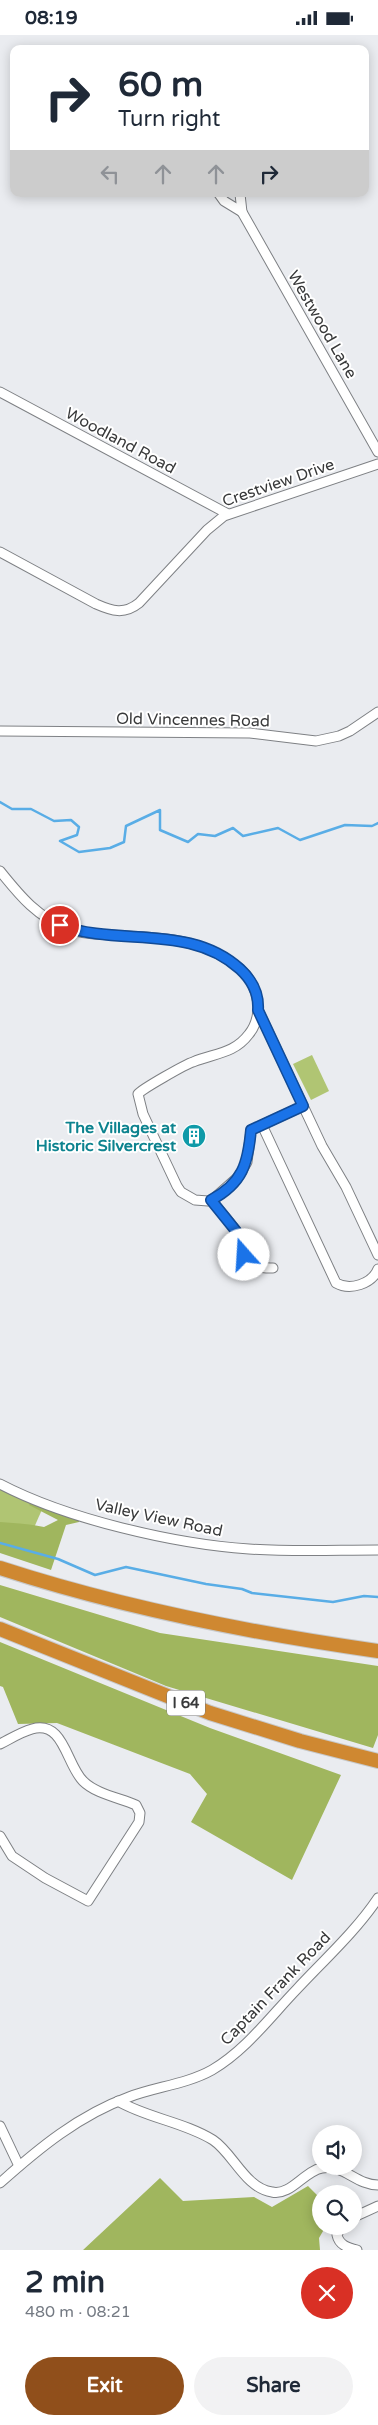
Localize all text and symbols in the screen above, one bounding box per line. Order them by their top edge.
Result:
text: 08:19 [25,7,78,29]
text: 60 m [118,64,203,106]
icon: right [35,65,100,130]
text: Turn right [118,106,220,132]
icon: left [96,160,124,188]
icon: ahead [149,160,177,188]
icon: ahead [202,160,230,188]
icon: right [255,160,283,188]
street label: Westwood Lane [283,267,361,382]
street label: Woodland Road [62,403,179,478]
street label: Crestview Drive [220,454,337,511]
street label: Old Vincennes Road [116,709,270,731]
pin [39,904,81,946]
icon: arrive [46,911,74,939]
place label: The Villages at Historic Silvercrest [36,1118,177,1156]
building icon: The Villages at Historic Silvercrest [181,1123,207,1149]
position arrow [217,1228,269,1280]
street label: Valley View Road [93,1495,224,1541]
road number: I 64 [167,1691,205,1715]
street label: Captain Frank Road [216,1928,335,2050]
map controls [312,2125,362,2235]
button: sound [312,2125,362,2175]
button: search [312,2185,362,2235]
text: 2 min [25,2264,105,2301]
button: close [301,2267,353,2319]
text: 480 m · 08:21 [25,2302,131,2322]
button: Exit [25,2357,184,2415]
button: Share [194,2357,353,2415]

